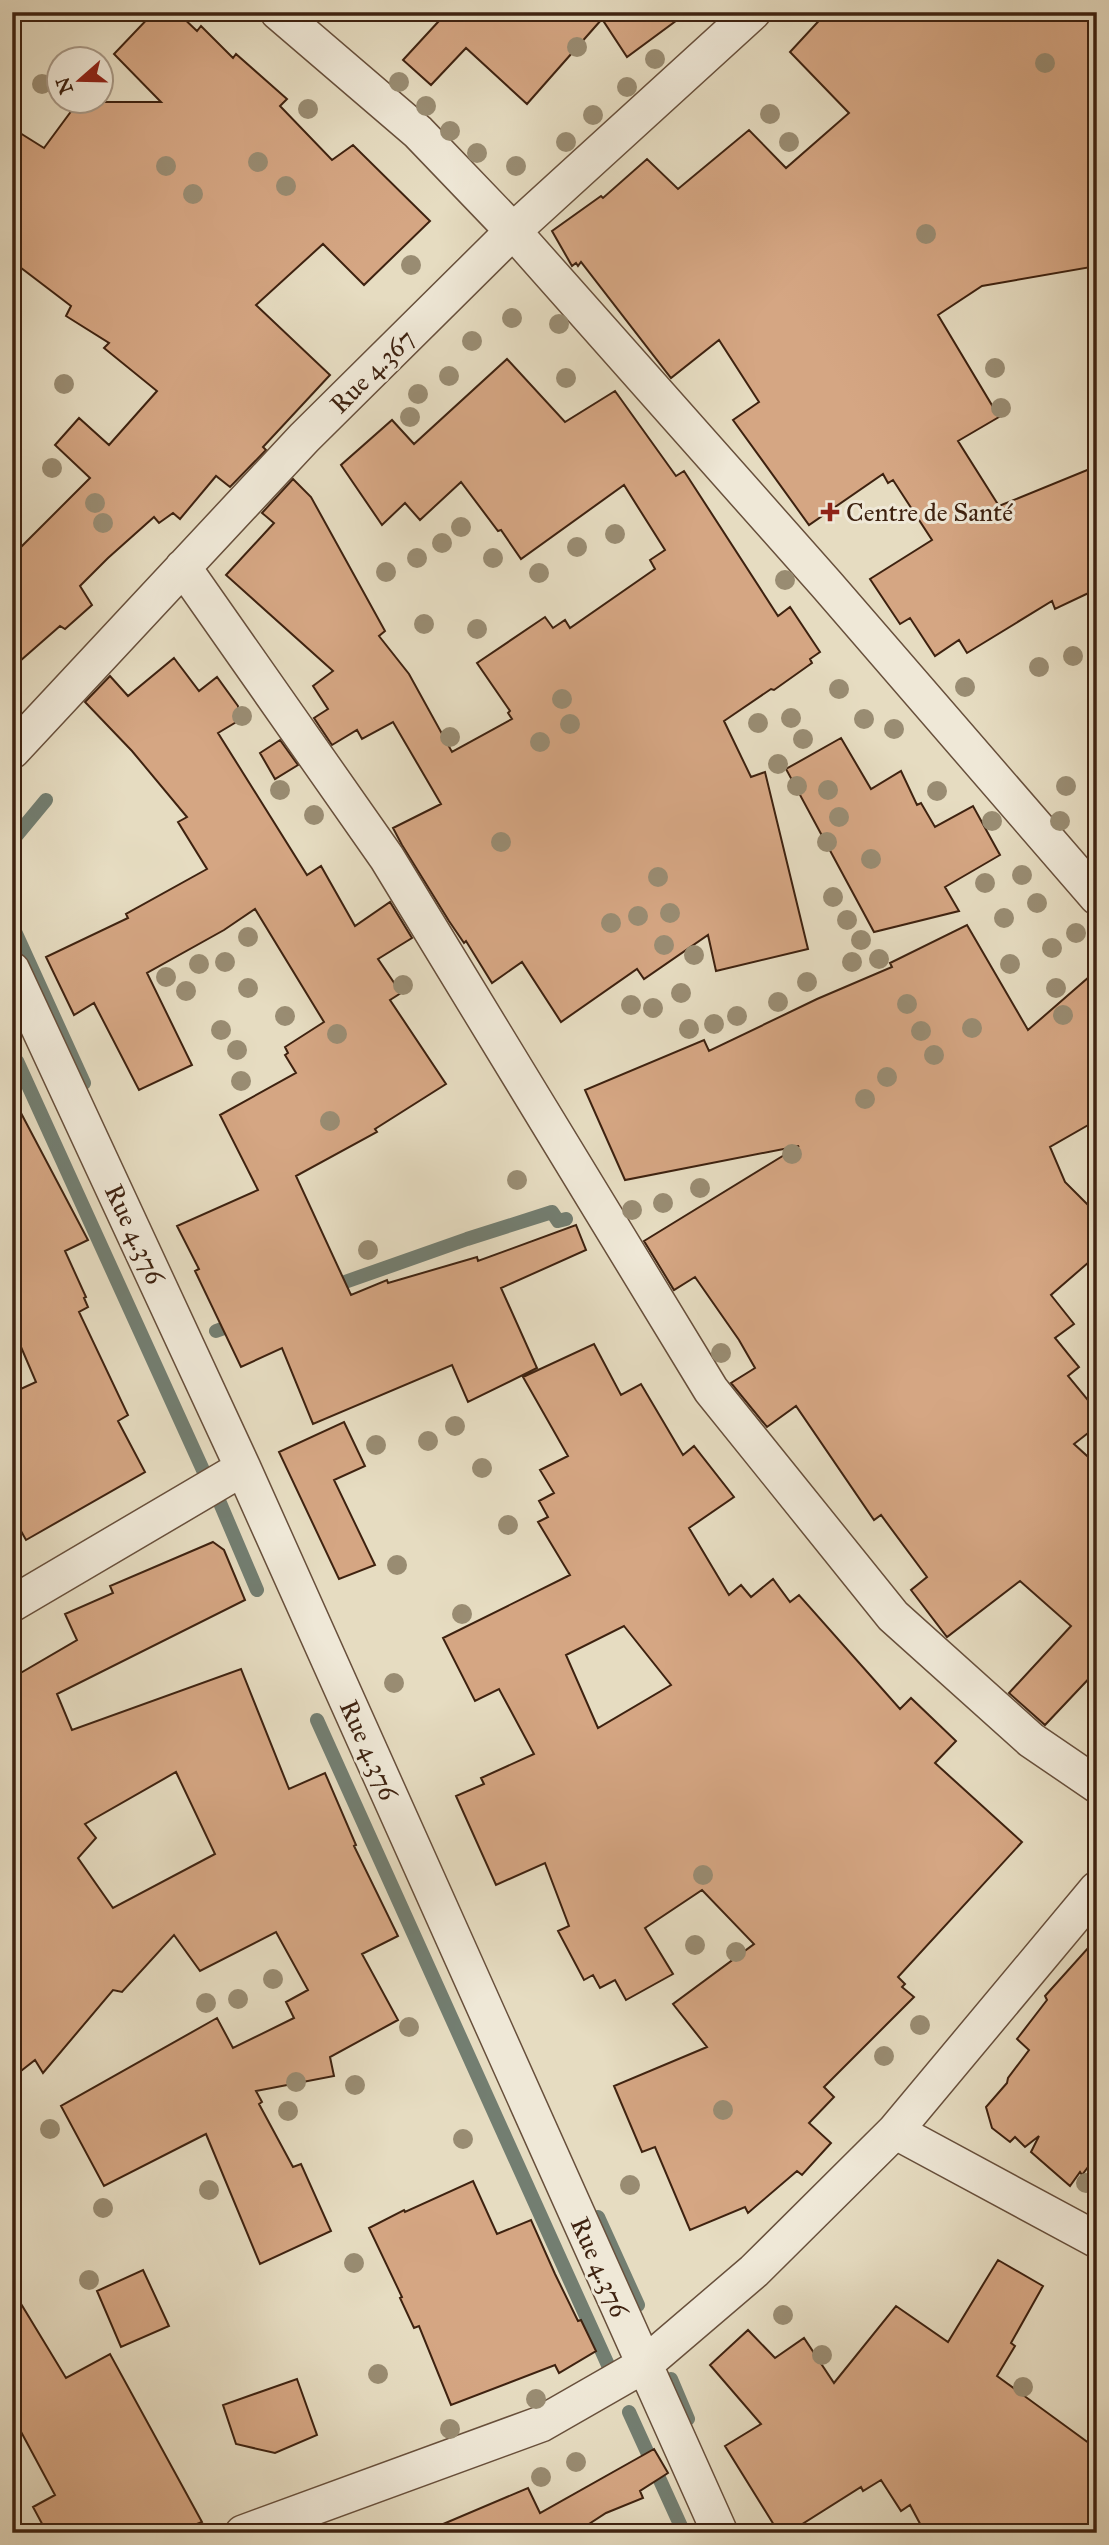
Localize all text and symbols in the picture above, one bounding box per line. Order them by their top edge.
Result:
north arrow [46,46,116,116]
text: N [51,74,78,97]
street label: Rue 4.367 [323,322,421,420]
place label: Centre de Santé [846,496,1013,528]
marker: Centre de Santé [820,502,840,522]
street label: Rue 4.376 [98,1179,172,1290]
street label: Rue 4.376 [333,1695,406,1806]
street label: Rue 4.376 [564,2212,637,2323]

